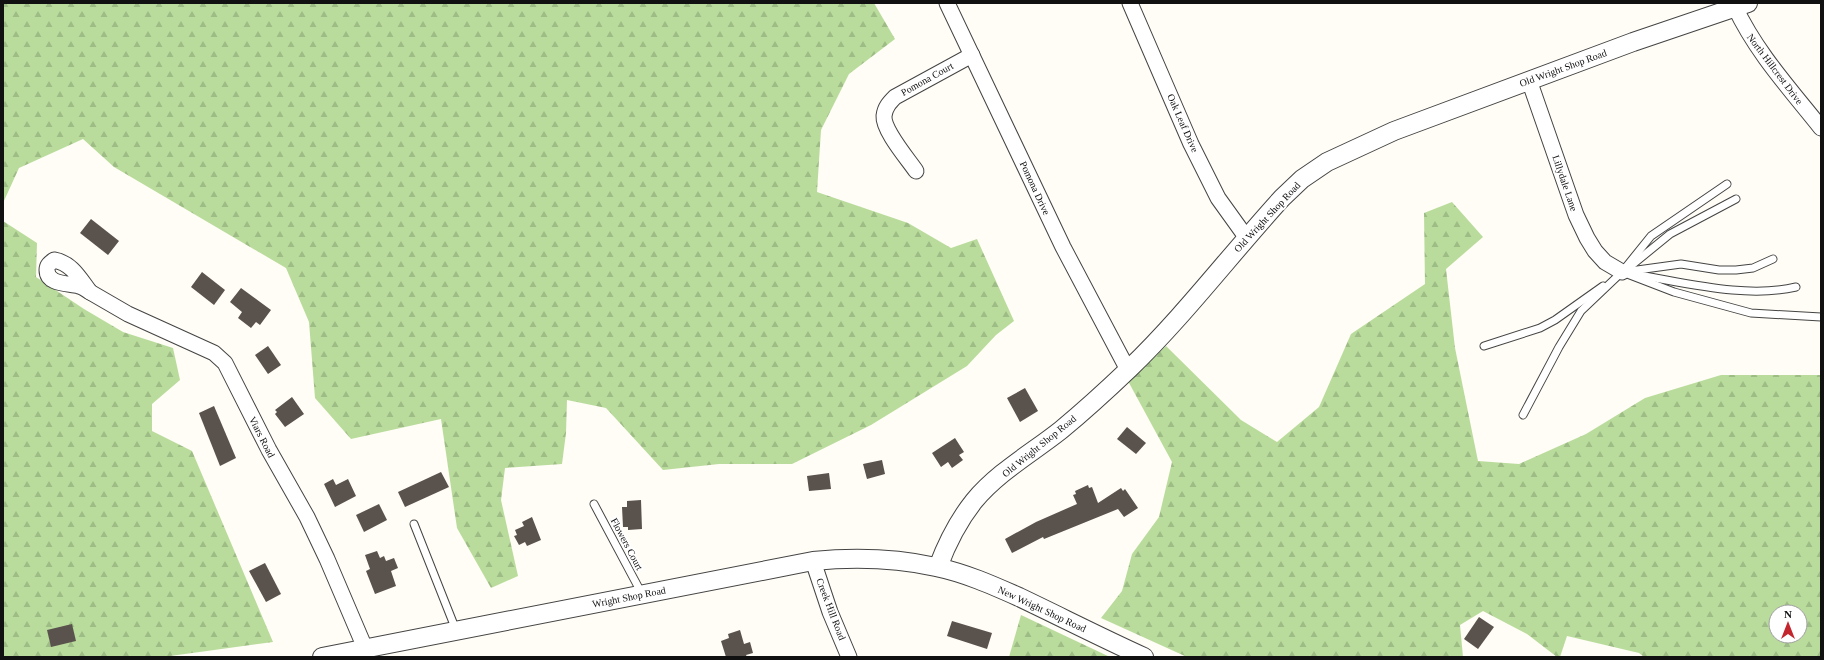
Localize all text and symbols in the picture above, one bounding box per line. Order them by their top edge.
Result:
street label: North Hillcrest Drive [1745,32,1805,107]
street label: Old Wright Shop Road [1518,47,1608,89]
street label: Pomona Court [899,60,955,98]
street label: Oak Leaf Drive [1165,92,1201,154]
street label: Lillydale Lane [1550,154,1580,213]
street label: Pomona Drive [1018,159,1052,217]
street label: Old Wright Shop Road [1232,180,1302,254]
street label: Old Wright Shop Road [1000,413,1078,479]
street label: Viars Road [247,415,277,459]
street label: Flowers Court [609,516,645,572]
street label: Creek Hill Road [814,576,848,642]
street label: Wright Shop Road [591,584,667,610]
street label: New Wright Shop Road [996,584,1088,634]
north arrow [1768,604,1808,644]
text: N [1784,608,1792,620]

